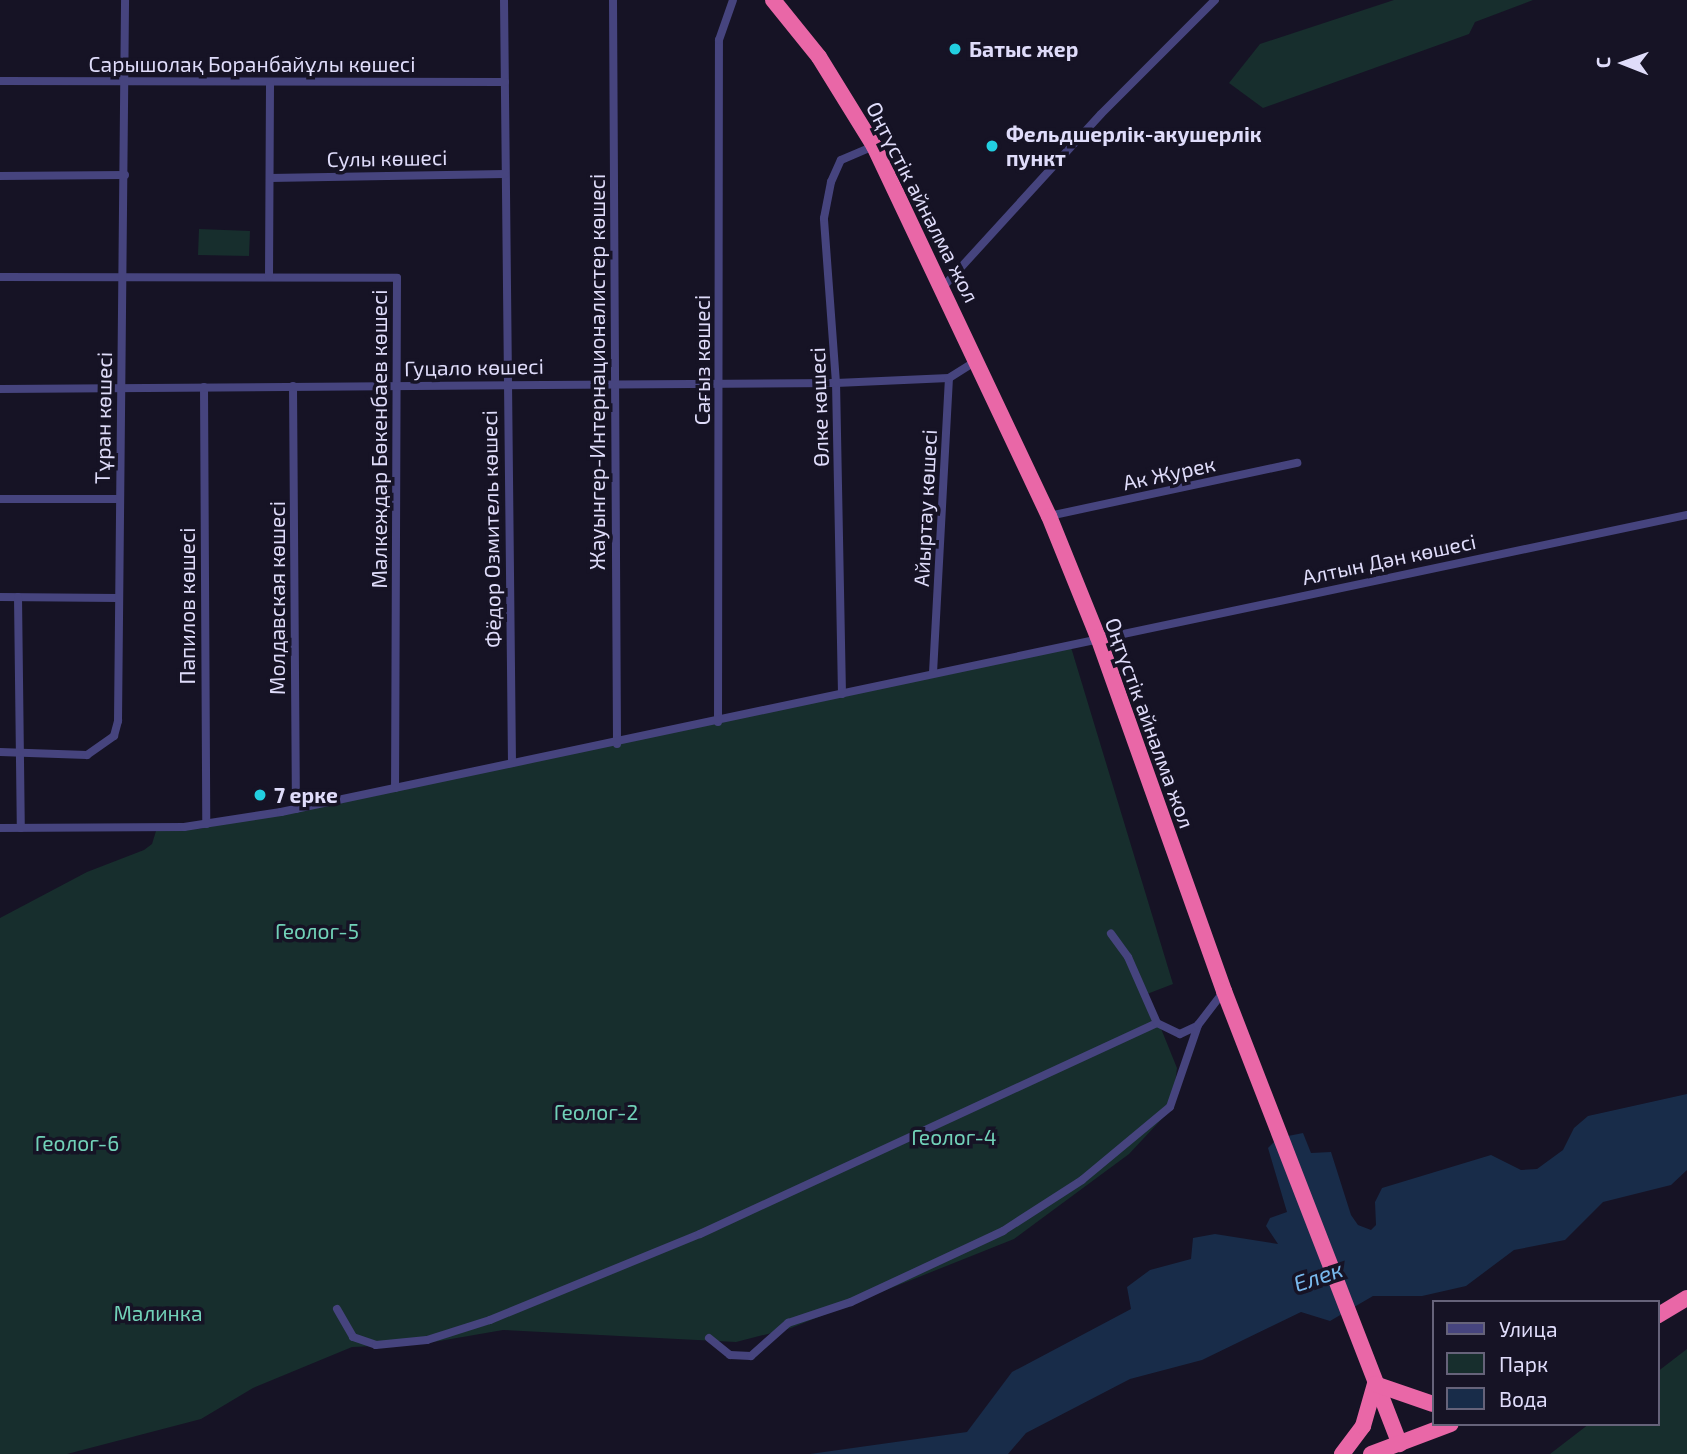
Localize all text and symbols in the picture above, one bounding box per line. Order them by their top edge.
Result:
north arrow [1589,28,1659,98]
place label: Батыс жер [969,36,1078,62]
marker: Батыс жер [947,41,963,57]
street label: Сарышолақ Боранбайұлы көшесі [89,51,415,77]
text: С [1591,57,1614,68]
street label: Оңтүстік айналма жол [861,97,985,307]
place label: Фельдшерлік-акушерлік пункт [1006,121,1262,171]
marker: Фельдшерлік-акушерлік пункт [984,138,1000,154]
street label: Сулы көшесі [326,144,448,172]
street label: Жауынгер-Интернационалистер көшесі [584,174,610,570]
street label: Малкеждар Бөкенбаев көшесі [366,289,392,589]
street label: Сағыз көшесі [689,295,715,425]
street label: Өлке көшесі [804,347,834,467]
street label: Тұран көшесі [89,352,117,484]
street label: Гуцало көшесі [404,353,544,381]
street label: Фёдор Озмитель көшесі [476,410,506,648]
street label: Айыртау көшесі [908,429,942,587]
street label: Ак Журек [1121,451,1217,495]
street label: Молдавская көшесі [264,501,290,695]
street label: Папилов көшесі [174,527,200,685]
street label: Алтын Дән көшесі [1300,528,1478,590]
street label: Оңтүстік айналма жол [1100,614,1200,832]
place label: 7 ерке [274,782,338,808]
marker: 7 ерке [252,787,268,803]
park label: Геолог-5 [275,918,359,944]
park label: Геолог-2 [554,1099,638,1125]
park label: Геолог-4 [911,1124,997,1150]
park label: Геолог-6 [35,1130,119,1156]
water label: Елек [1290,1255,1346,1297]
park label: Малинка [113,1300,203,1326]
legend [1432,1300,1659,1426]
text: Улица [1499,1316,1558,1341]
text: Парк [1499,1351,1548,1376]
text: Вода [1499,1386,1548,1411]

